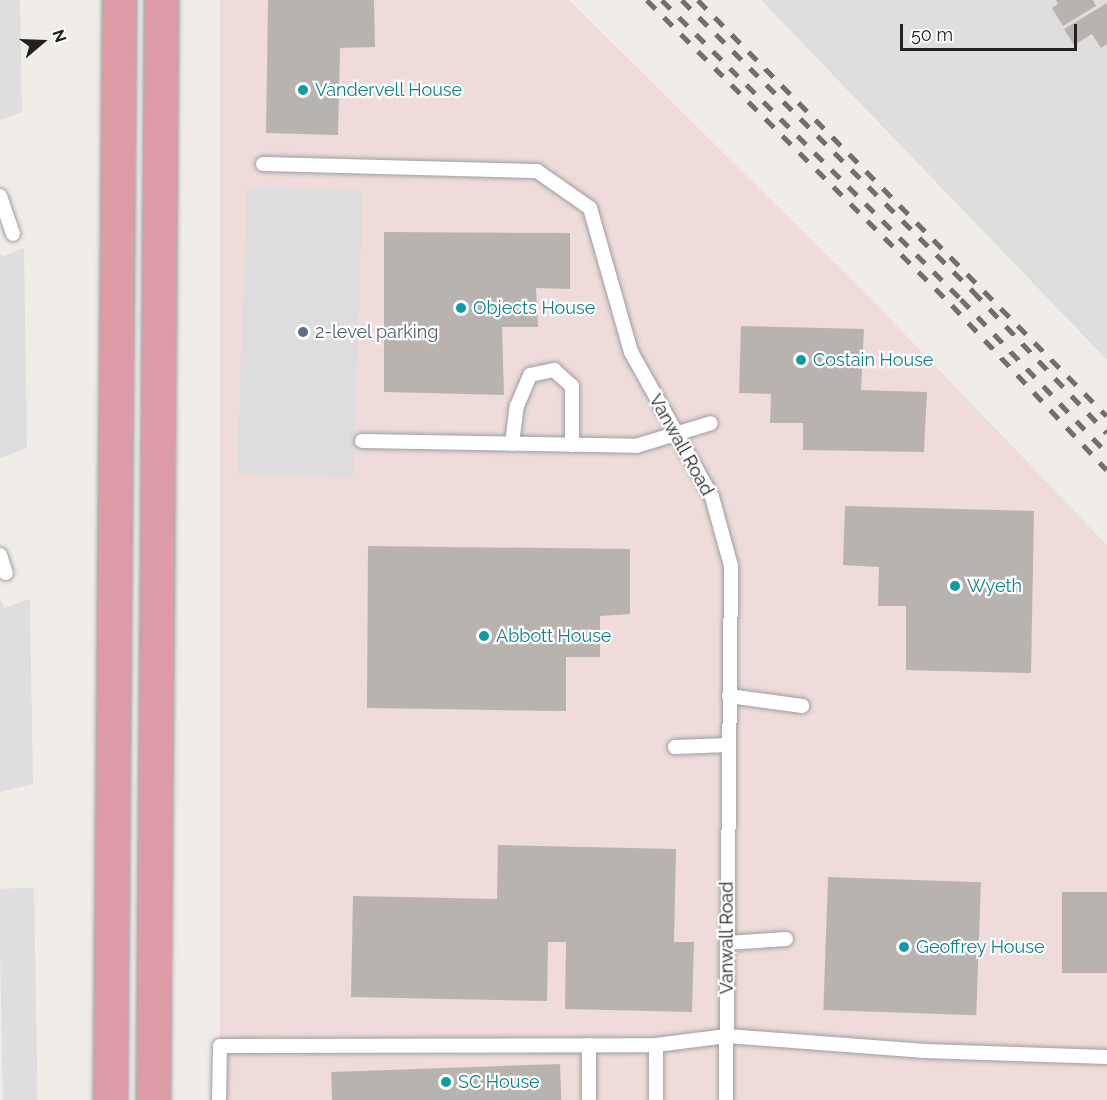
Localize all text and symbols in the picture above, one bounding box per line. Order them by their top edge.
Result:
north arrow [12,12,72,72]
scale bar [903,12,1080,50]
text: 50 m [911,24,953,45]
text: N [49,27,70,45]
place label: Vandervell House [315,79,463,101]
marker: Vandervell House [296,83,310,97]
place label: Objects House [473,297,595,319]
marker: Objects House [454,301,468,315]
place label: 2-level parking [315,321,439,343]
marker: 2-level parking [296,325,310,339]
place label: Costain House [813,349,933,371]
marker: Costain House [794,353,808,367]
street label: Vanwall Road [644,390,718,500]
place label: Wyeth [967,575,1022,597]
marker: Wyeth [948,579,962,593]
place label: Abbott House [496,625,611,647]
marker: Abbott House [477,629,491,643]
street label: Vanwall Road [716,881,738,995]
place label: Geoffrey House [916,936,1045,958]
marker: Geoffrey House [897,940,911,954]
place label: SC House [458,1071,540,1093]
marker: SC House [439,1075,453,1089]

